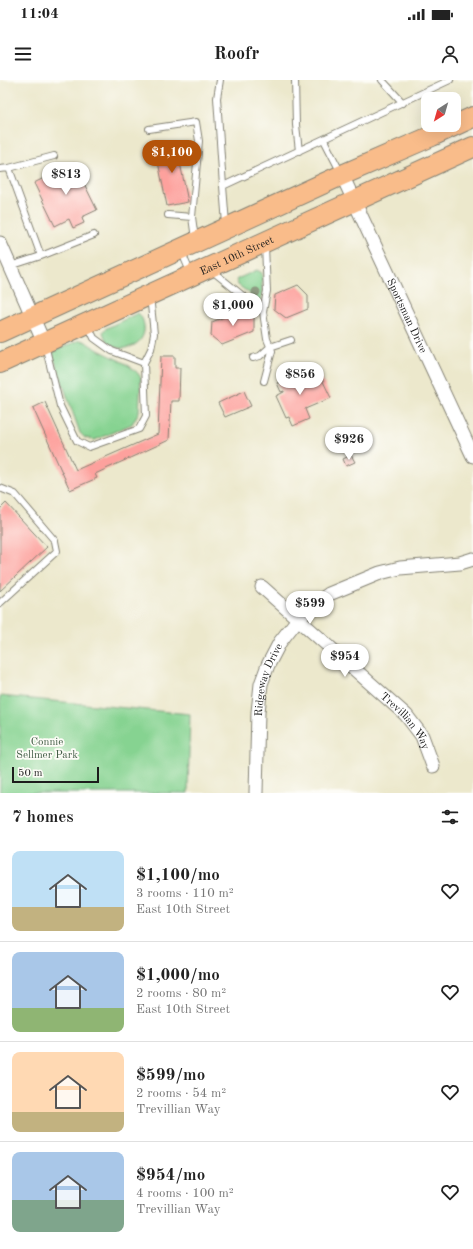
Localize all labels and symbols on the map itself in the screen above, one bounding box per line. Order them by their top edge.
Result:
north arrow [421,92,461,132]
pin: $1,100 [139,140,205,174]
pin: $813 [42,162,90,196]
street label: East 10th Street [199,235,276,278]
street label: Sportsman Drive [384,277,428,355]
pin: $1,000 [200,293,266,327]
pin: $856 [276,362,324,396]
pin: $926 [325,427,373,461]
pin: $599 [286,591,334,625]
street label: Ridgeway Drive [254,642,285,716]
pin: $954 [321,644,369,678]
street label: Trevillian Way [378,691,431,751]
park label: Connie Sellmer Park [16,737,78,761]
scale bar [12,765,99,784]

